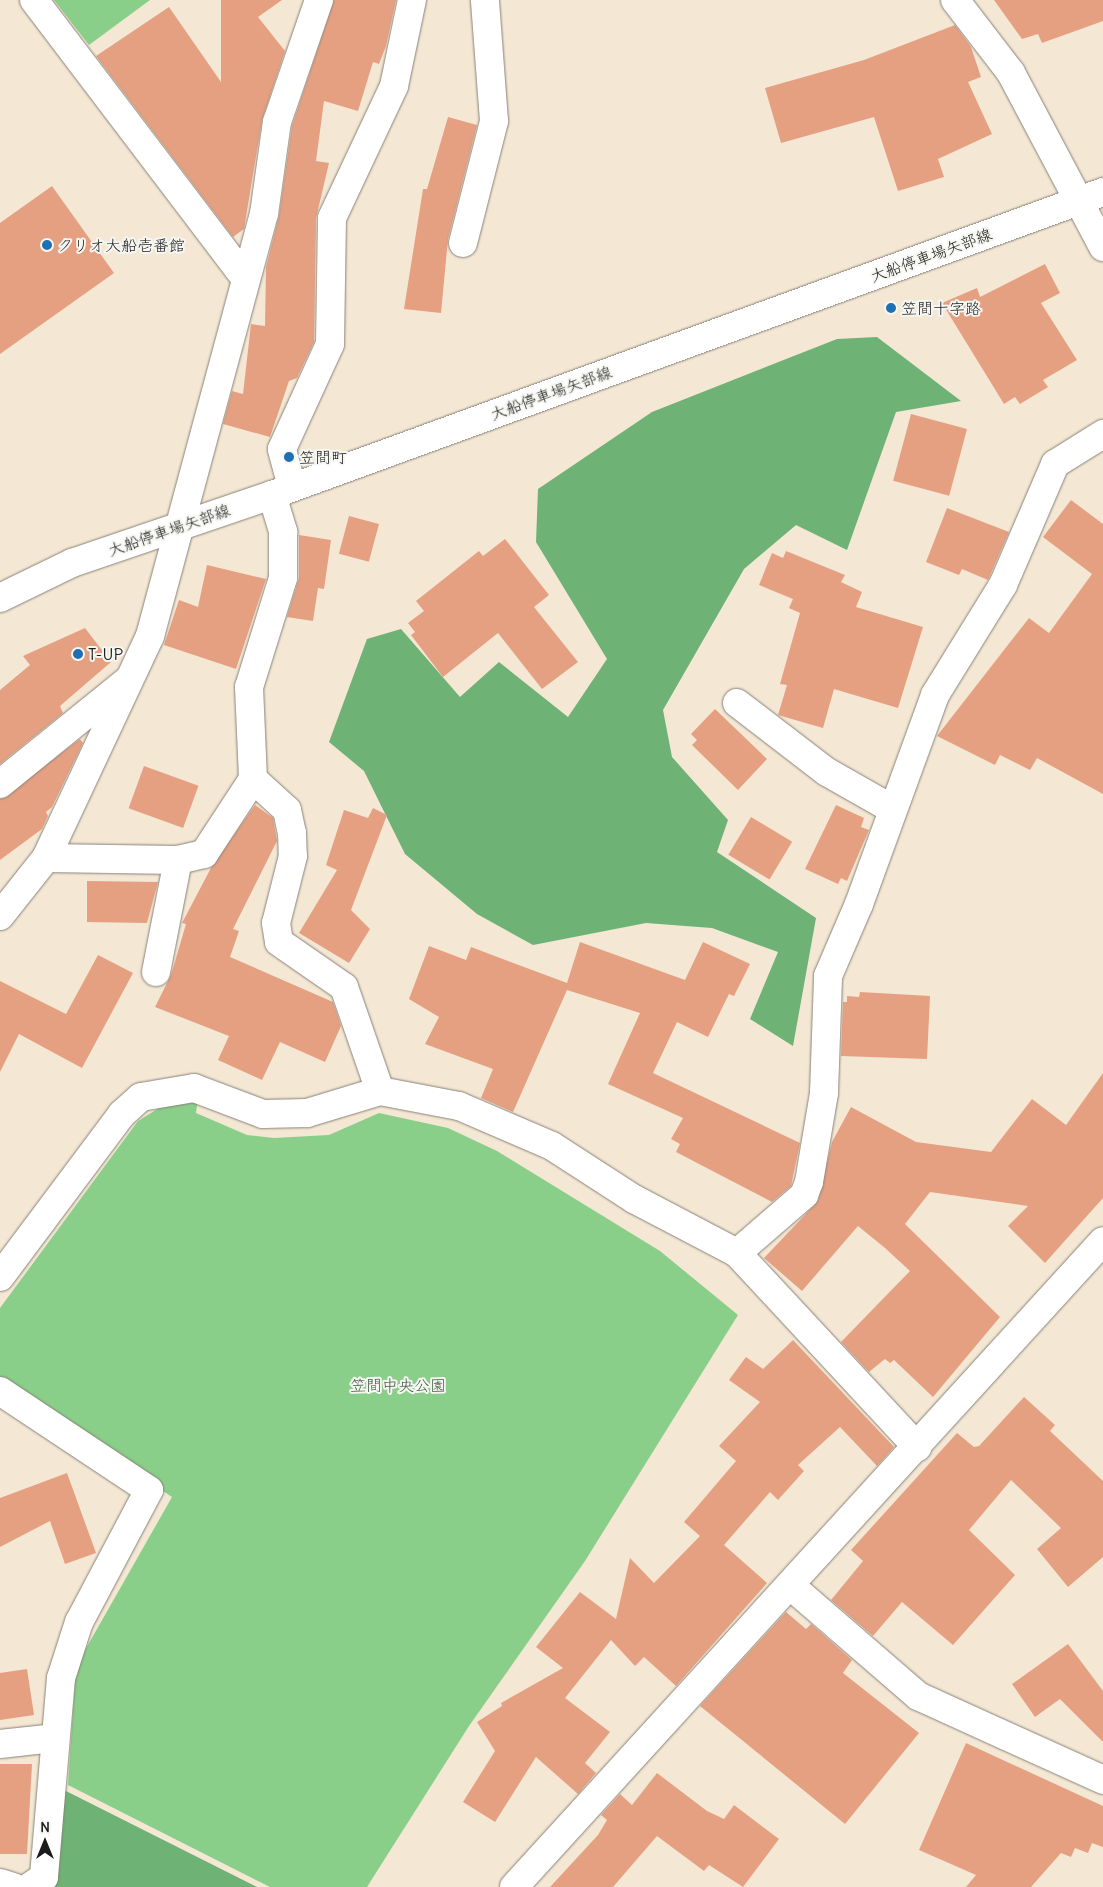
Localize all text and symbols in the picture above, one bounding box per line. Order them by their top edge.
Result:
street label: 大船停車場矢部線 [868,224,994,286]
place label: クリオ大船壱番館 [57,235,185,255]
marker: クリオ大船壱番館 [41,239,53,251]
place label: 笠間十字路 [901,298,981,318]
marker: 笠間十字路 [885,302,897,314]
street label: 大船停車場矢部線 [488,362,614,424]
place label: 笠間町 [299,447,347,467]
marker: 笠間町 [283,451,295,463]
street label: 大船停車場矢部線 [105,500,233,560]
place label: T-UP [88,644,123,664]
marker: T-UP [72,648,84,660]
park label: 笠間中央公園 [350,1375,446,1395]
north arrow [20,1817,70,1867]
text: N [40,1818,50,1836]

